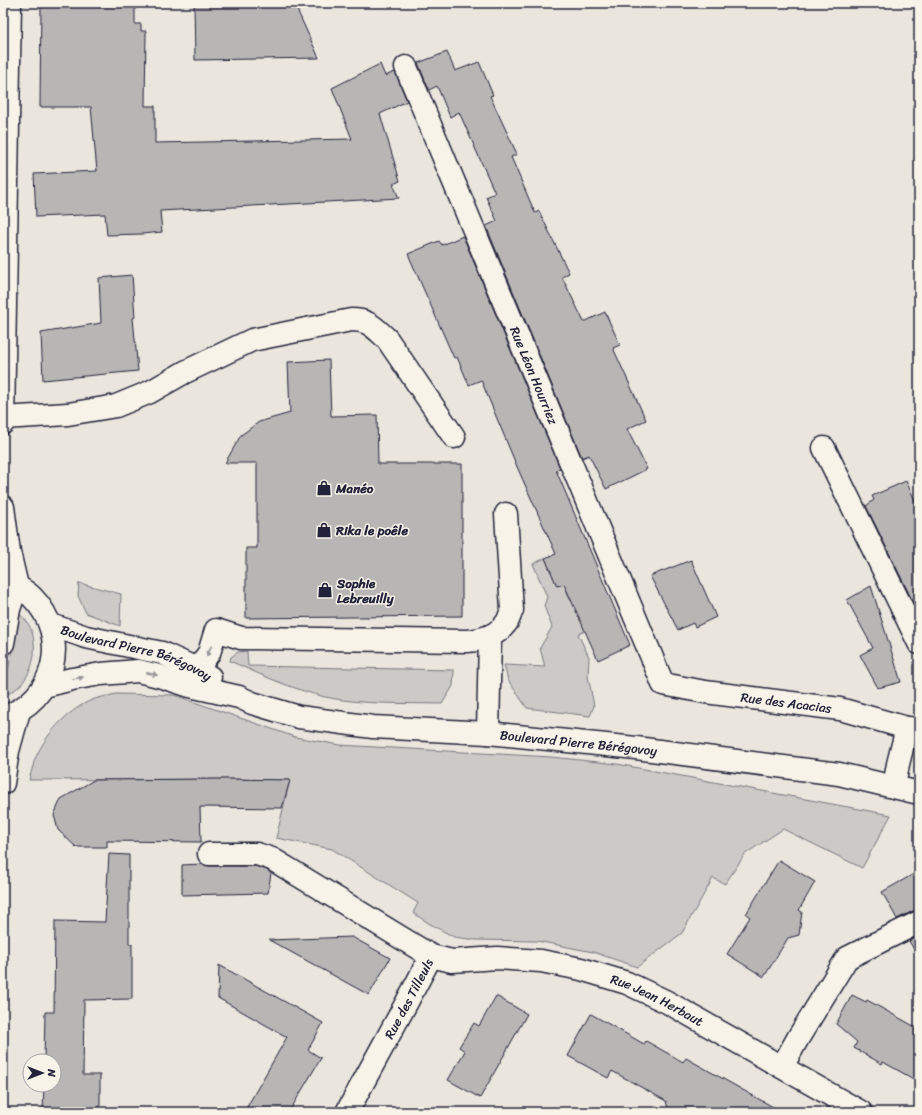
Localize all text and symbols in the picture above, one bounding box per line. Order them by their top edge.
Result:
street label: Rue Léon Hourriez [504,323,565,429]
place label: Manéo [335,477,374,500]
shop icon: Manéo [315,479,333,497]
place label: Rika le poêle [335,519,408,542]
shop icon: Rika le poêle [315,521,333,539]
place label: Sophie Lebreuilly [336,572,395,610]
shop icon: Sophie Lebreuilly [316,581,334,599]
street label: Boulevard Pierre Bérégovoy [58,618,217,687]
one-way arrow [206,645,212,657]
one-way arrow [146,672,158,678]
one-way arrow [72,675,84,681]
street label: Rue des Acacias [739,685,833,719]
street label: Boulevard Pierre Bérégovoy [499,723,659,762]
street label: Rue des Tilleuls [377,954,440,1043]
street label: Rue Jean Herbaut [608,967,708,1032]
north arrow [22,1053,62,1093]
text: N [42,1068,61,1077]

